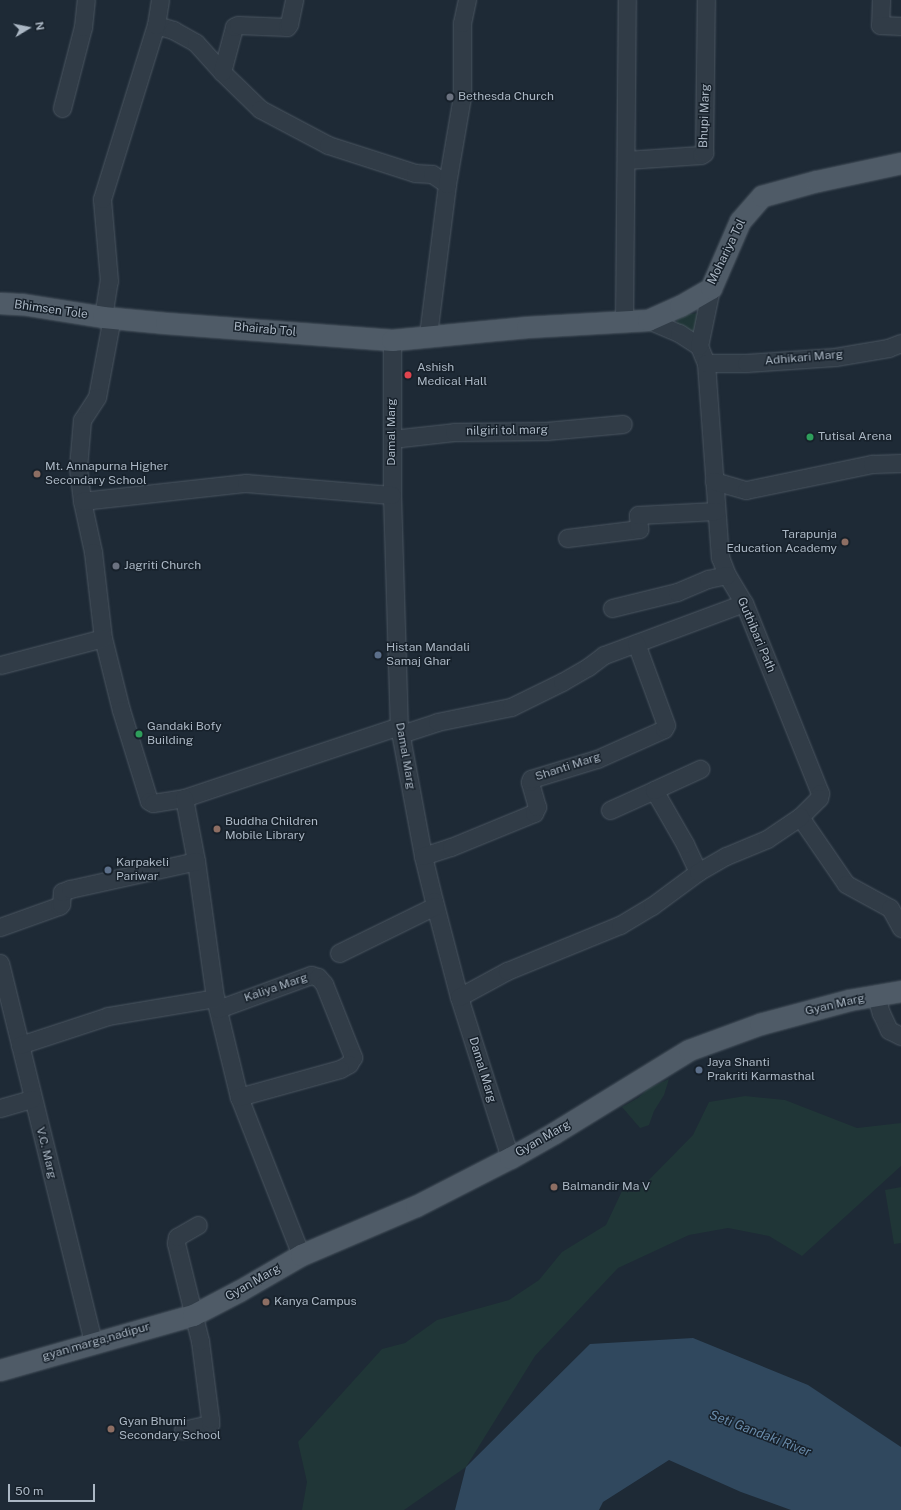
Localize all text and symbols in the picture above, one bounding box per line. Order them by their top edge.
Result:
north arrow [8,8,48,48]
text: N [33,21,46,31]
street label: Bhupi Marg [697,84,713,148]
place label: Bethesda Church [458,90,554,104]
marker: Bethesda Church [445,92,455,102]
street label: Mohariya Tol [705,217,749,287]
street label: Bhimsen Tole [13,298,89,322]
street label: Bhairab Tol [233,320,297,340]
street label: Adhikari Marg [764,347,844,369]
place label: Ashish Medical Hall [417,361,487,389]
marker: Ashish Medical Hall [402,369,414,381]
street label: Damal Marg [385,398,399,466]
street label: nilgiri tol marg [466,423,548,439]
place label: Tutisal Arena [818,430,892,444]
marker: Tutisal Arena [805,432,815,442]
place label: Mt. Annapurna Higher Secondary School [45,460,168,488]
marker: Mt. Annapurna Higher Secondary School [32,469,42,479]
place label: Tarapunja Education Academy [726,528,837,556]
marker: Tarapunja Education Academy [840,537,850,547]
place label: Jagriti Church [124,559,201,573]
marker: Jagriti Church [111,561,121,571]
street label: Guthibari Path [734,595,778,675]
place label: Histan Mandali Samaj Ghar [386,641,470,669]
marker: Histan Mandali Samaj Ghar [373,650,383,660]
place label: Gandaki Bofy Building [147,720,222,748]
street label: Damal Marg [392,721,418,791]
marker: Gandaki Bofy Building [134,729,144,739]
street label: Shanti Marg [533,750,603,784]
place label: Buddha Children Mobile Library [225,815,318,843]
marker: Buddha Children Mobile Library [212,824,222,834]
place label: Karpakeli Pariwar [116,856,169,884]
marker: Karpakeli Pariwar [103,865,113,875]
street label: Kaliya Marg [242,970,310,1006]
street label: Gyan Marg [804,991,866,1019]
street label: Damal Marg [465,1036,499,1104]
place label: Jaya Shanti Prakriti Karmasthal [707,1056,815,1084]
marker: Jaya Shanti Prakriti Karmasthal [694,1065,704,1075]
street label: Gyan Marg [513,1118,573,1160]
street label: V.C. Marg [33,1126,59,1180]
place label: Balmandir Ma V [562,1180,650,1194]
marker: Balmandir Ma V [549,1182,559,1192]
street label: Gyan Marg [223,1262,283,1304]
place label: Kanya Campus [274,1295,357,1309]
marker: Kanya Campus [261,1297,271,1307]
street label: gyan marga,nadipur [41,1320,151,1364]
water label: Seti Gandaki River [707,1407,813,1461]
place label: Gyan Bhumi Secondary School [119,1415,221,1443]
marker: Gyan Bhumi Secondary School [106,1424,116,1434]
scale bar [10,1476,97,1502]
text: 50 m [15,1484,43,1498]

